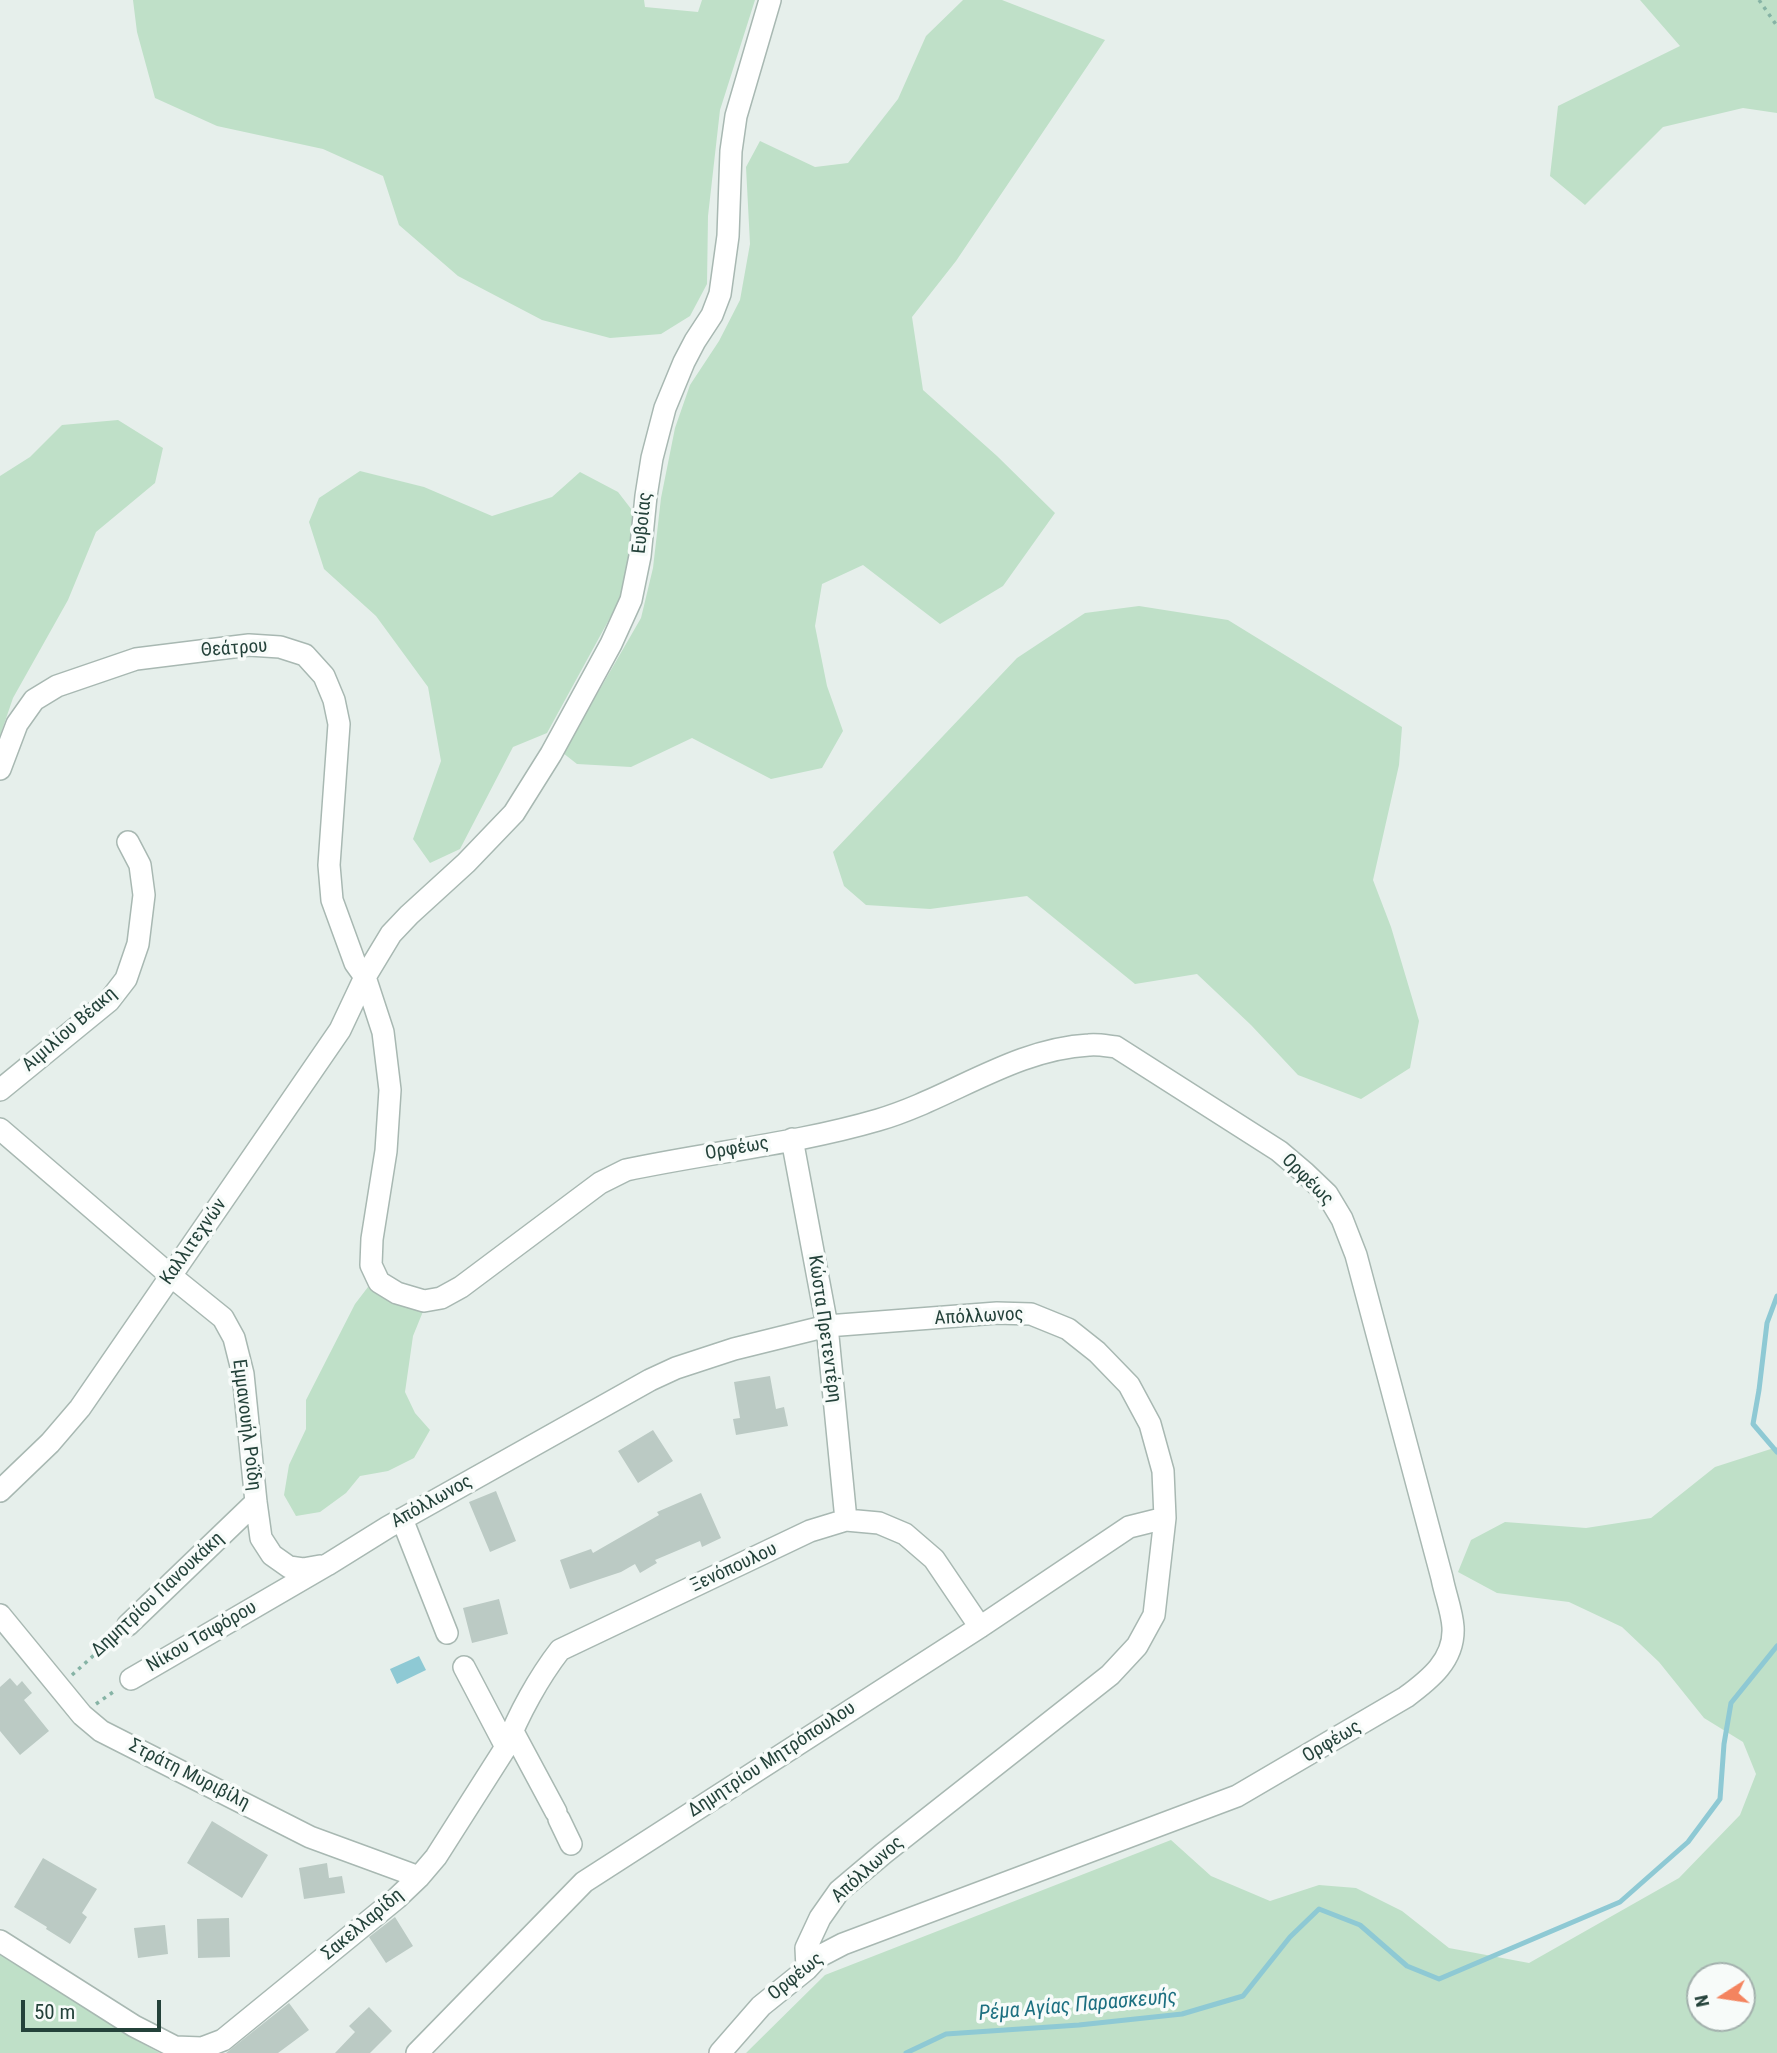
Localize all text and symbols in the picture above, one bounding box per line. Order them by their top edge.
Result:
street label: Ευβοίας [628,491,658,555]
street label: Θεάτρου [200,635,268,663]
street label: Αιμιλίου Βέακη [18,983,122,1077]
street label: Ορφέως [703,1132,771,1166]
street label: Ορφέως [1276,1149,1338,1211]
street label: Καλλιτεχνών [156,1194,232,1290]
street label: Κώστα Πρετεντέρη [802,1254,846,1404]
street label: Απόλλωνος [934,1303,1024,1331]
street label: Εμμανουήλ Ροΐδη [227,1358,265,1492]
street label: Απόλλωνος [388,1470,476,1534]
street label: Δημητρίου Γιανουκάκη [87,1528,229,1662]
street label: Ξενόπουλου [687,1538,781,1598]
street label: Νίκου Τσιφόρου [143,1596,261,1678]
street label: Δημητρίου Μητρόπουλου [684,1697,860,1823]
street label: Ορφέως [1299,1716,1365,1768]
street label: Στράτη Μυριβίλη [125,1735,253,1815]
street label: Απόλλωνος [827,1832,909,1908]
street label: Σακελλαρίδη [318,1884,408,1966]
street label: Ορφέως [764,1948,828,2006]
north arrow [1686,1962,1756,2032]
water label: Ρέμα Αγίας Παρασκευής [978,1985,1178,2027]
scale bar [24,1986,164,2030]
text: N [1689,1993,1714,2009]
text: 50 m [34,2000,75,2024]

